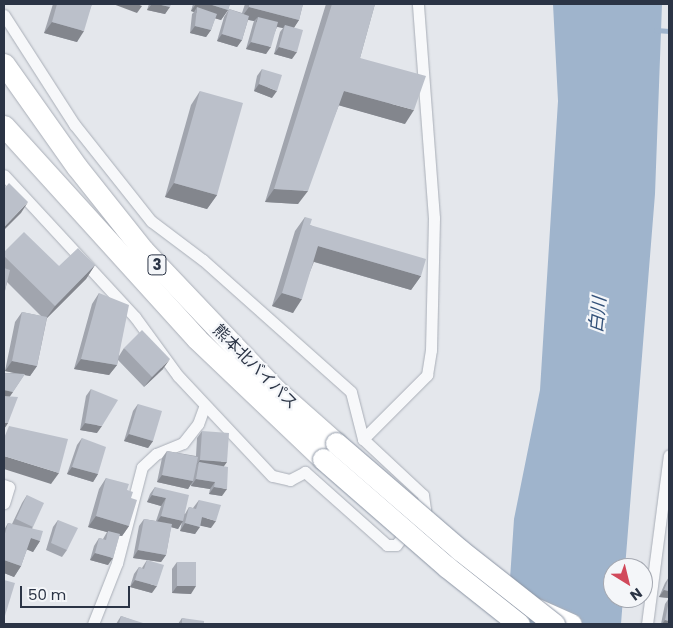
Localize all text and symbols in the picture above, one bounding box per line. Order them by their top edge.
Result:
road number: 3 [147,252,167,278]
water label: 白川 [585,296,611,334]
street label: 熊本北バイパス [209,321,301,413]
north arrow [603,558,653,608]
scale bar [22,576,132,608]
text: N [626,583,646,606]
text: 50 m [28,584,66,605]

